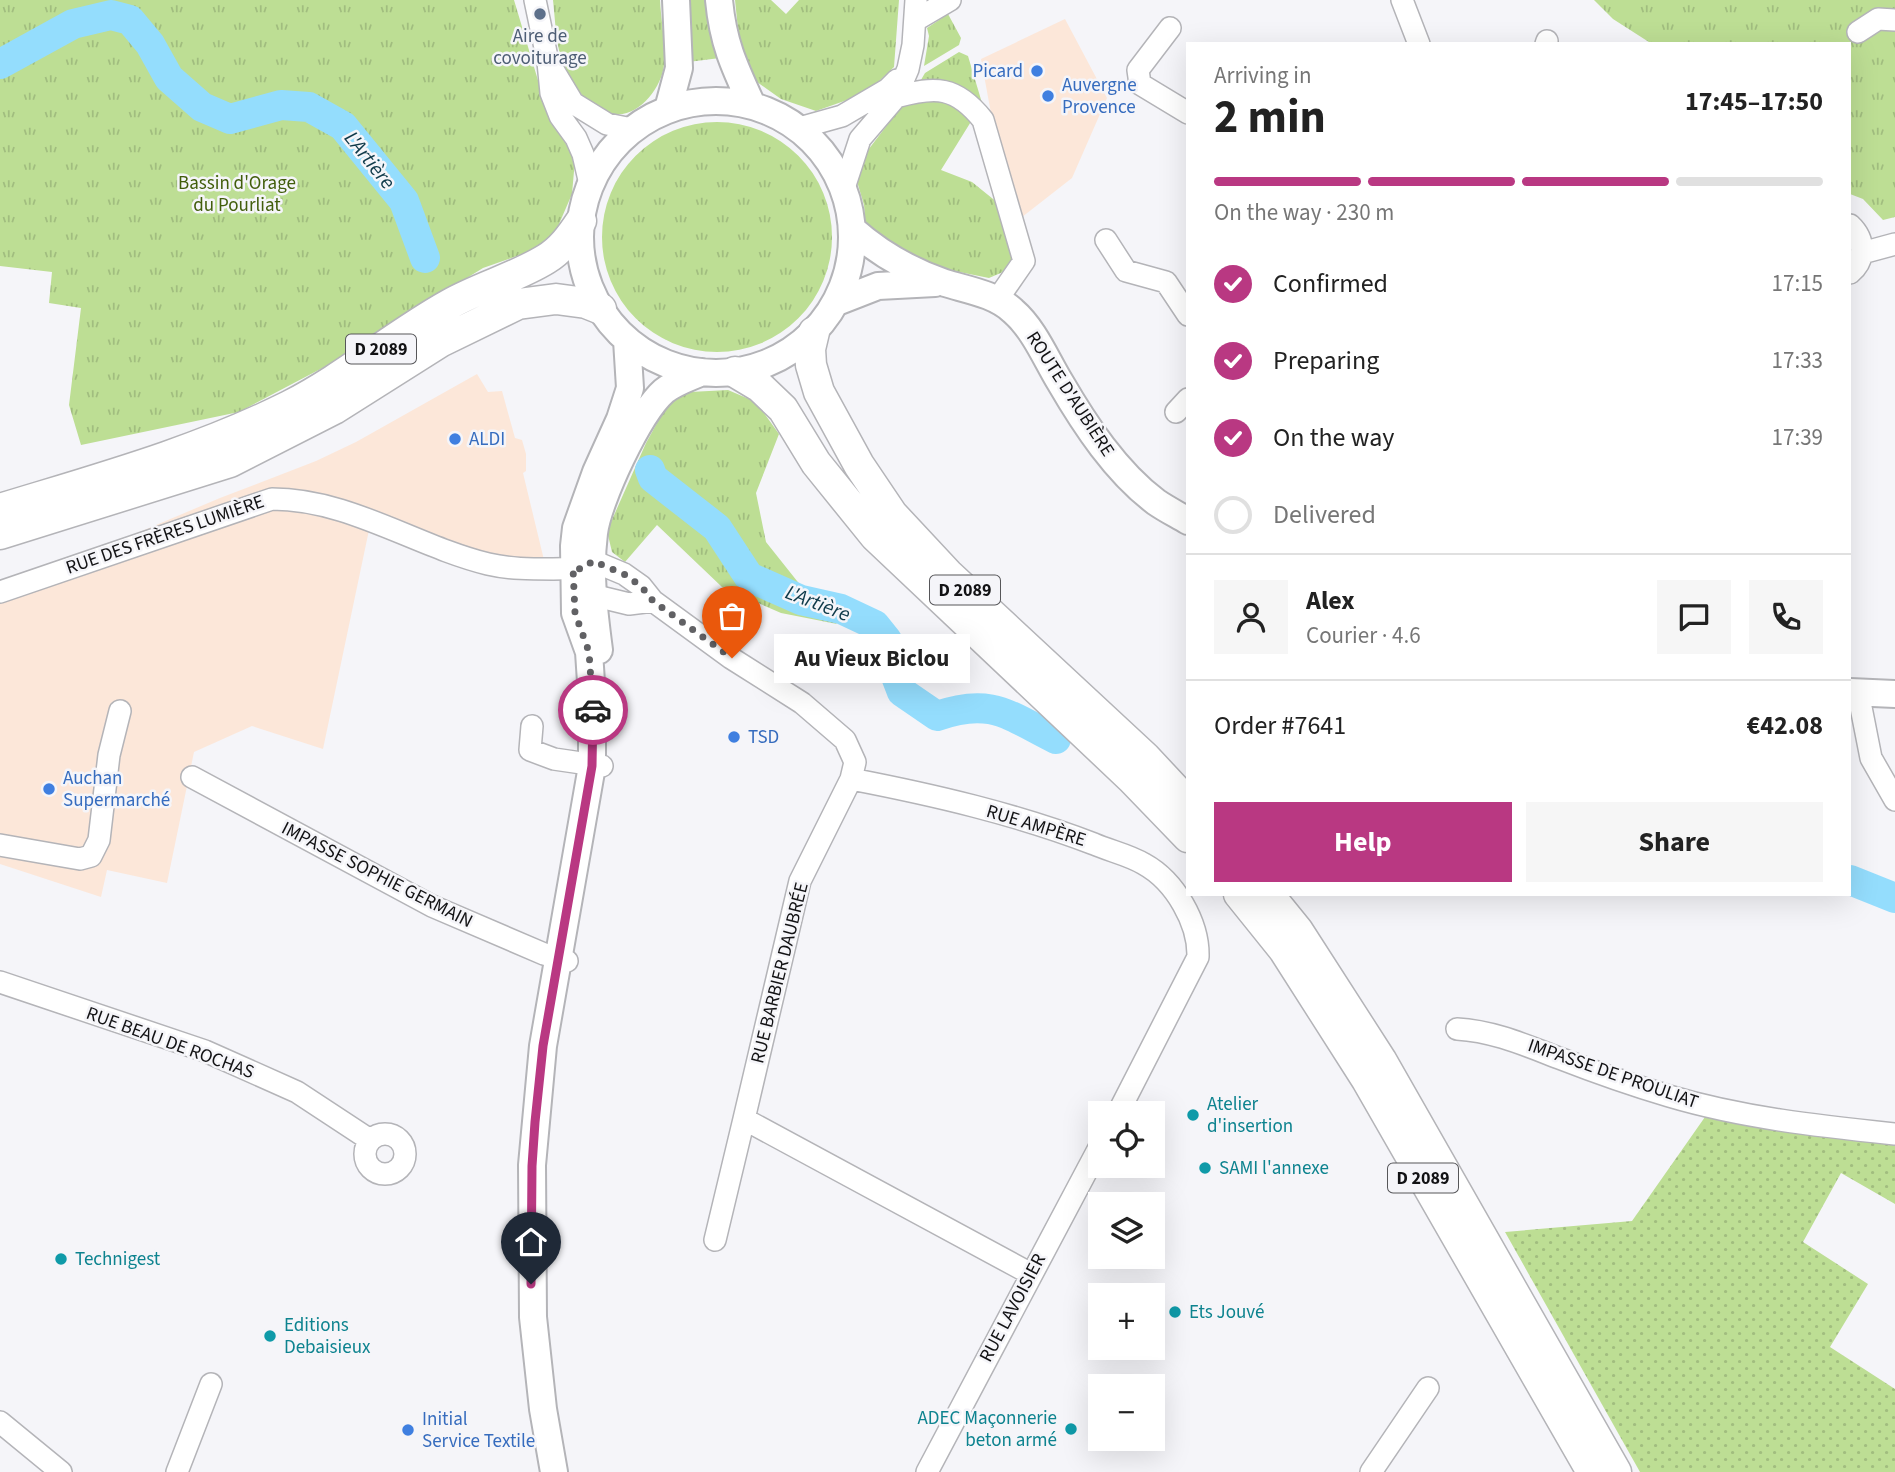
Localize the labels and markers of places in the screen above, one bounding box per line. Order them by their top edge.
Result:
marker: Aire de covoiturage [532,6,548,22]
place label: Aire de covoiturage [493,23,587,72]
place label: Picard [973,58,1023,85]
marker: Picard [1029,63,1045,79]
place label: Auvergne Provence [1062,72,1137,121]
marker: Auvergne Provence [1040,88,1056,104]
place label: ALDI [469,426,505,453]
marker: ALDI [447,431,463,447]
pin [702,586,762,658]
callout: Au Vieux Biclou [774,634,970,682]
place label: TSD [748,724,779,751]
marker: TSD [726,729,742,745]
place label: Auchan Supermarché [63,765,170,814]
marker: Auchan Supermarché [41,781,57,797]
place label: Atelier d'insertion [1207,1091,1293,1140]
marker: Atelier d'insertion [1185,1107,1201,1123]
place label: SAMI l'annexe [1219,1155,1329,1182]
marker: SAMI l'annexe [1197,1160,1213,1176]
pin [501,1212,561,1284]
place label: Technigest [75,1246,161,1273]
marker: Technigest [53,1251,69,1267]
place label: Ets Jouvé [1189,1299,1265,1326]
marker: Ets Jouvé [1167,1304,1183,1320]
place label: Editions Debaisieux [284,1312,371,1361]
marker: Editions Debaisieux [262,1328,278,1344]
place label: ADEC Maçonnerie beton armé [917,1405,1057,1454]
place label: Initial Service Textile [422,1406,535,1455]
marker: ADEC Maçonnerie beton armé [1063,1421,1079,1437]
marker: Initial Service Textile [400,1422,416,1438]

